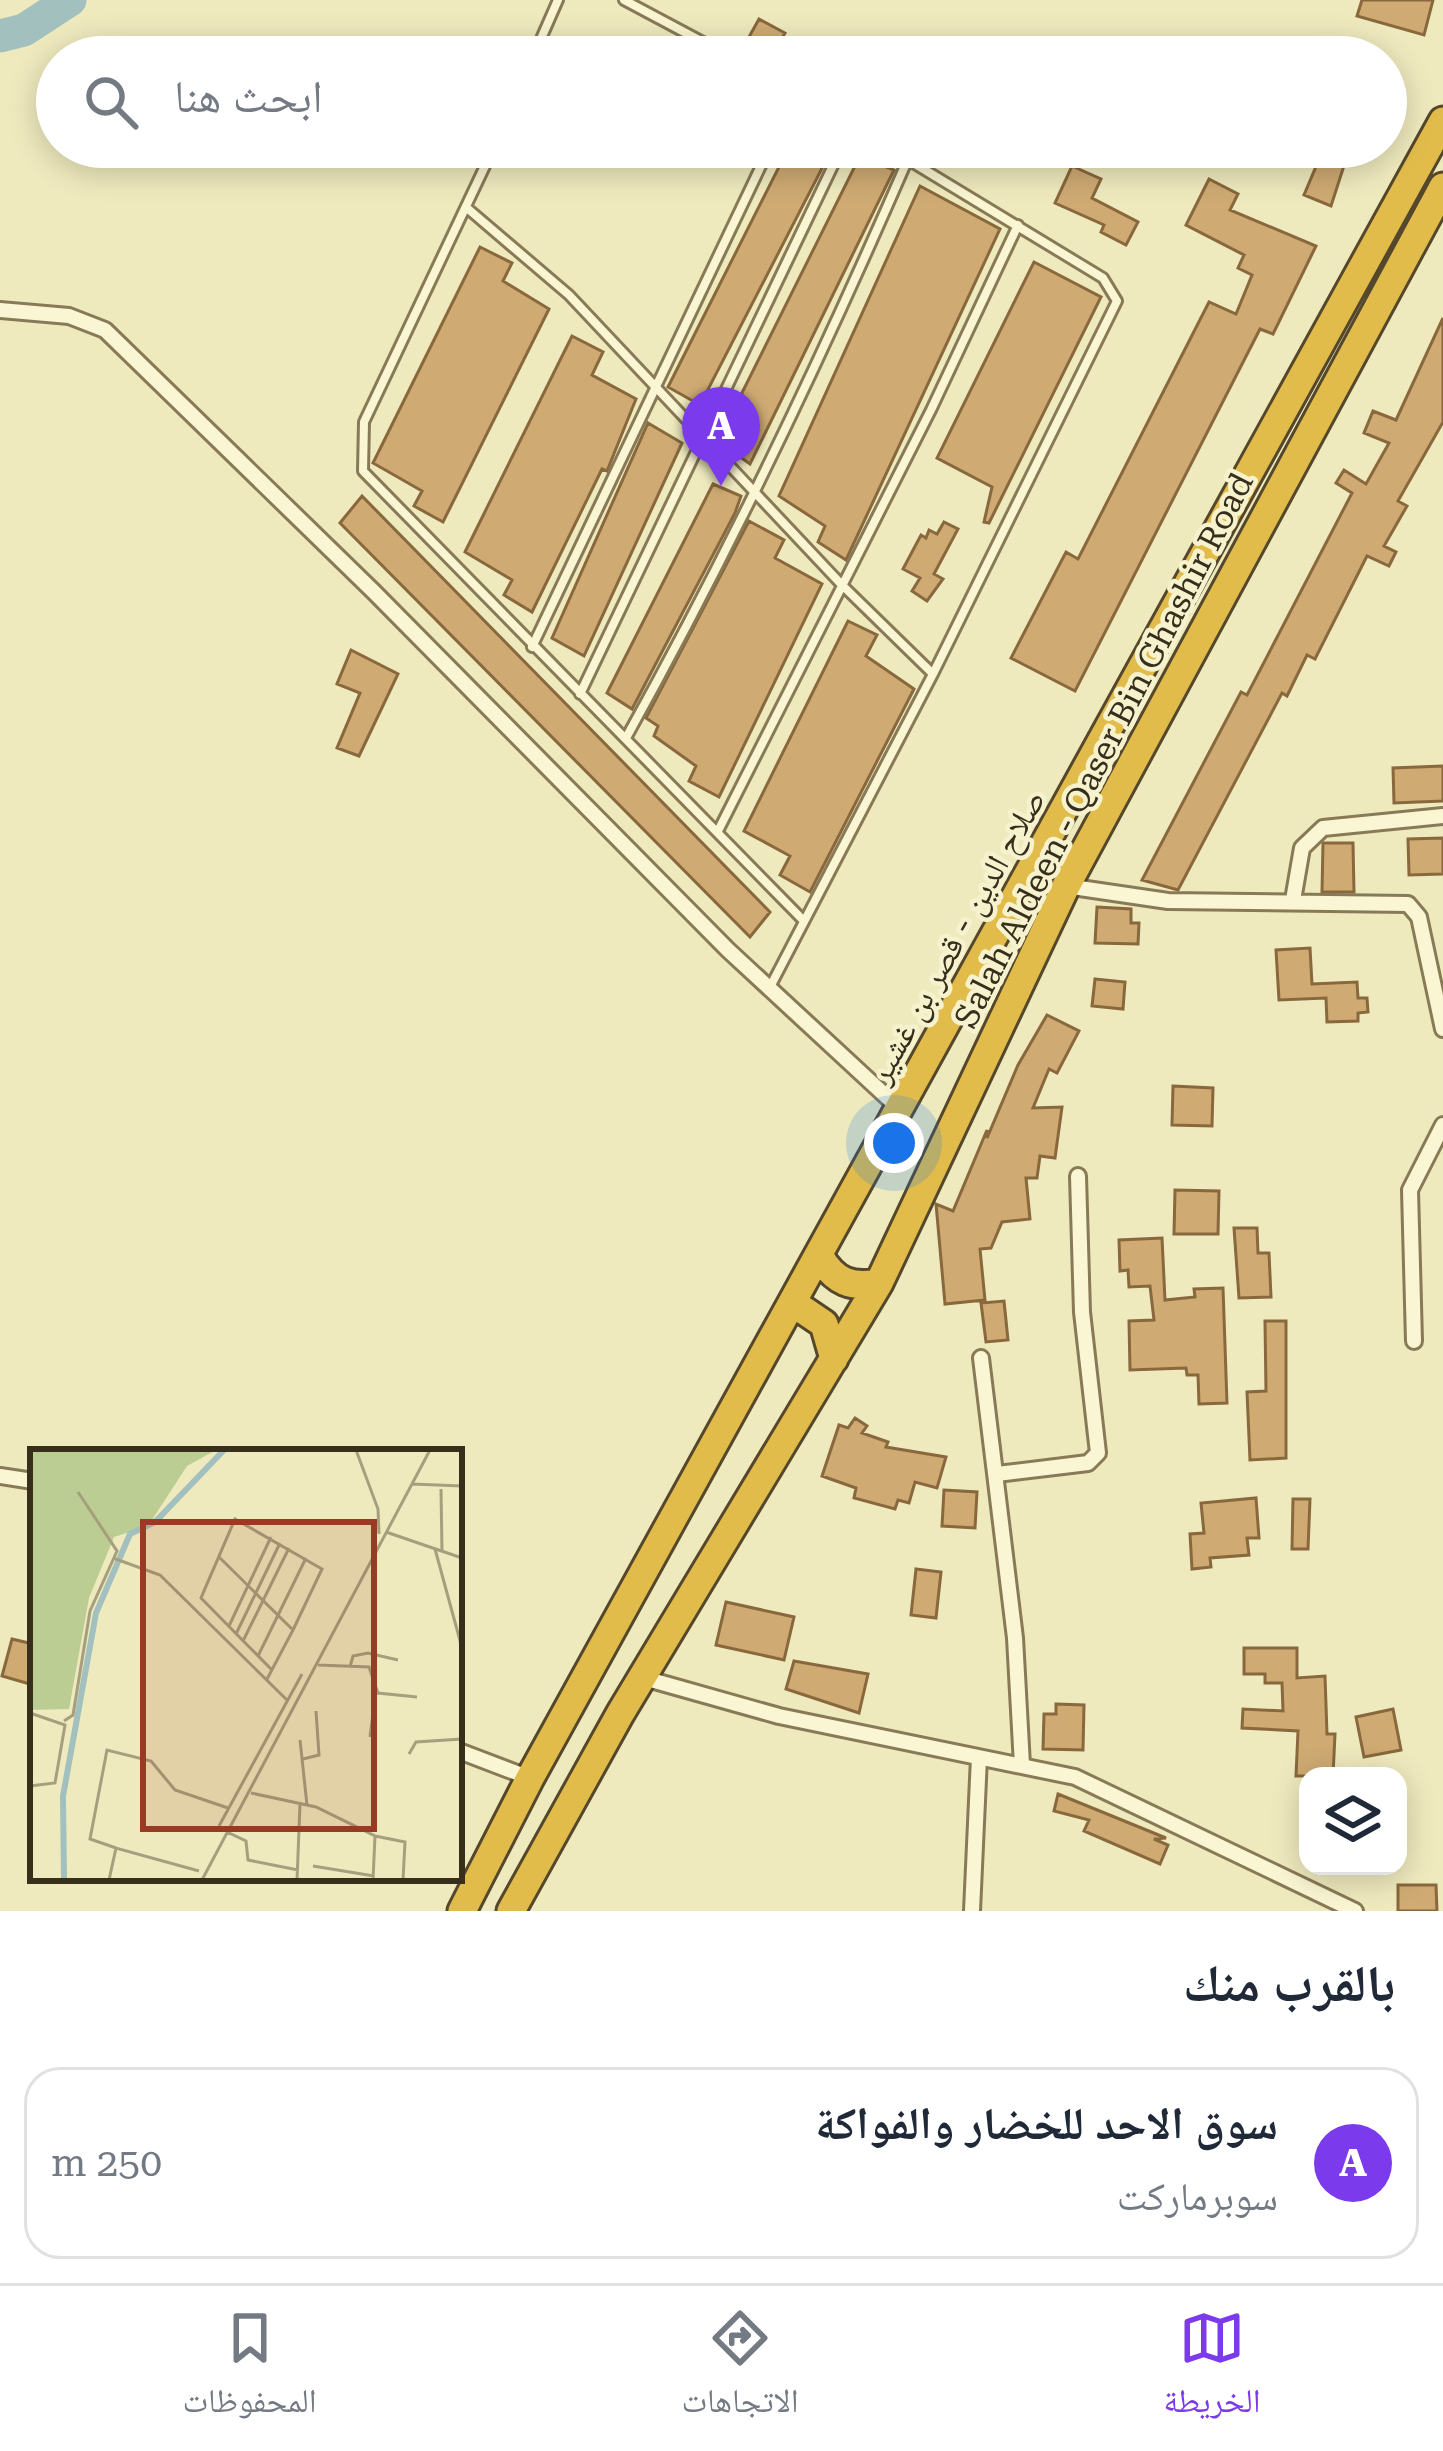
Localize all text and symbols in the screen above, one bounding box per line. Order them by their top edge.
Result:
search box [36,36,1407,168]
icon: search [78,69,144,135]
text: ابحث هنا [174,70,323,123]
pin: A [682,387,760,486]
street label: Salah Aldeen - Qaser Bin Ghashir Road [946,466,1261,1034]
street label: صلاح الدين - قصر بن غشير [859,783,1054,1091]
your location [864,1113,924,1173]
inset map [30,1449,462,1881]
map controls [1299,1767,1407,1875]
button: layers [1299,1767,1407,1875]
text: بالقرب منك [1183,1954,1395,2013]
text: سوق الاحد للخضار والفواكة [815,2097,1278,2150]
text: 250 m [51,2140,162,2186]
text: A [1339,2140,1367,2186]
text: سوبرماركت [1117,2174,1278,2220]
tab: المحفوظات [182,2305,317,2433]
tab: الاتجاهات [681,2305,799,2433]
tab: الخريطة [1163,2305,1261,2433]

